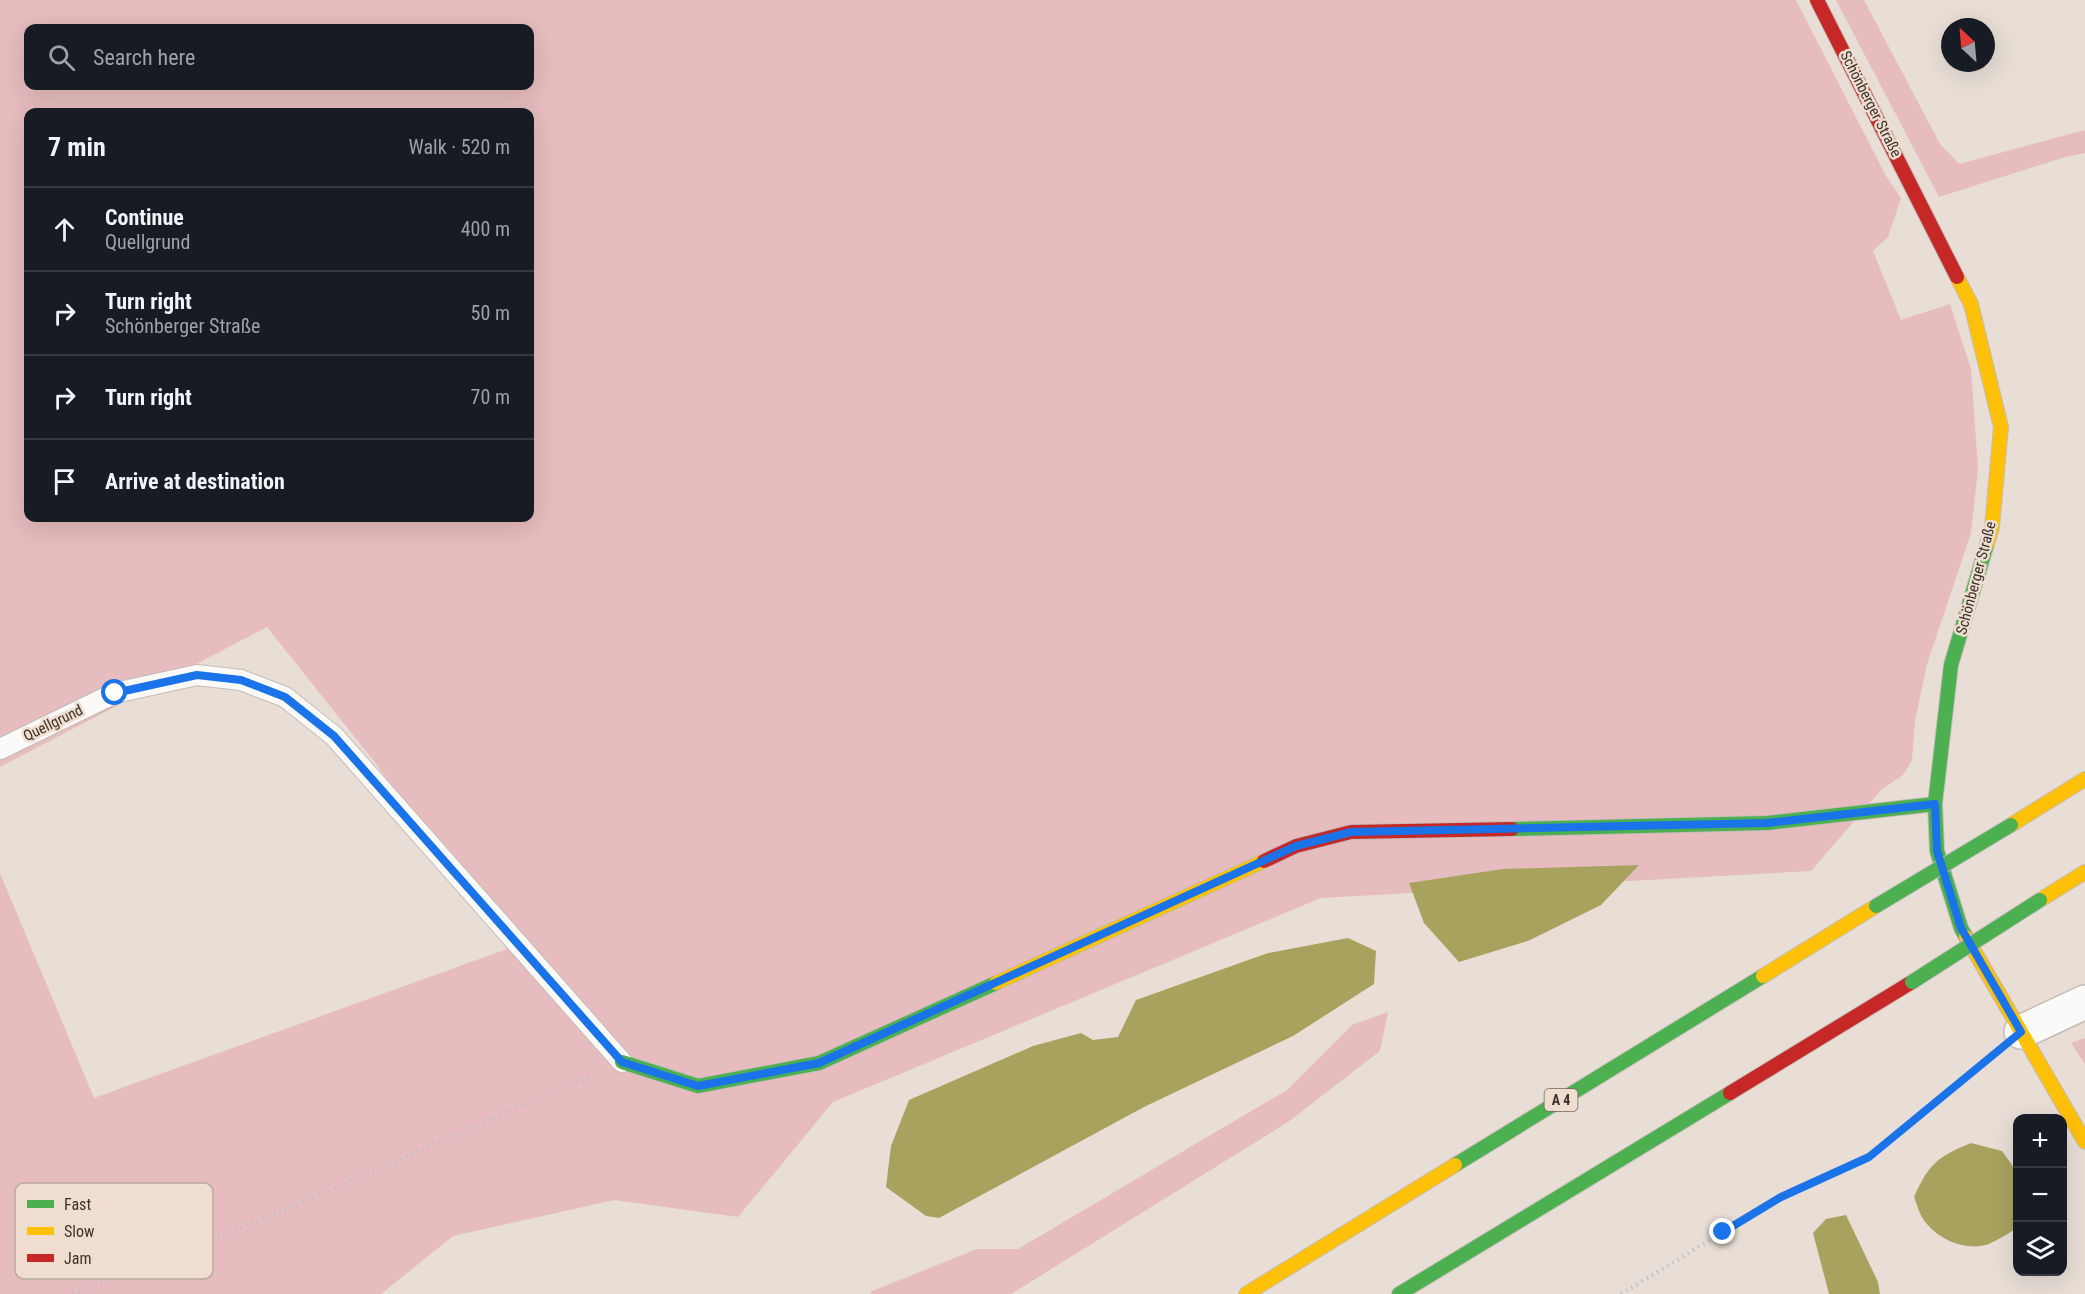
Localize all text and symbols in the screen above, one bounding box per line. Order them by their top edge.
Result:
north arrow [1941,18,1995,72]
search box [24,24,534,90]
icon: search [45,41,78,74]
text: Search here [93,45,195,70]
street label: Schönberger Straße [1837,48,1905,160]
text: 7 min [48,132,106,162]
text: Walk · 520 m [409,135,510,159]
text: Continue [105,205,184,230]
icon: ahead [48,213,81,246]
text: 400 m [461,217,510,241]
text: Quellgrund [105,230,190,254]
text: Turn right [105,289,192,314]
icon: right [48,297,81,330]
text: 50 m [471,301,510,325]
text: Schönberger Straße [105,314,260,338]
icon: right [48,381,81,414]
text: Turn right [105,385,192,410]
text: 70 m [471,385,510,409]
icon: arrive [48,465,81,498]
text: Arrive at destination [105,469,285,494]
street label: Schönberger Straße [1952,519,2000,637]
route start [101,679,127,705]
street label: Quellgrund [20,701,86,745]
road number: A 4 [1544,1089,1578,1111]
map controls [2013,1114,2067,1276]
button: + [2013,1114,2067,1168]
button: − [2013,1168,2067,1222]
legend [15,1183,213,1279]
text: Fast [64,1195,91,1214]
route end [1709,1218,1735,1244]
text: Slow [64,1222,94,1241]
button: layers [2013,1222,2067,1276]
text: Jam [64,1249,91,1268]

